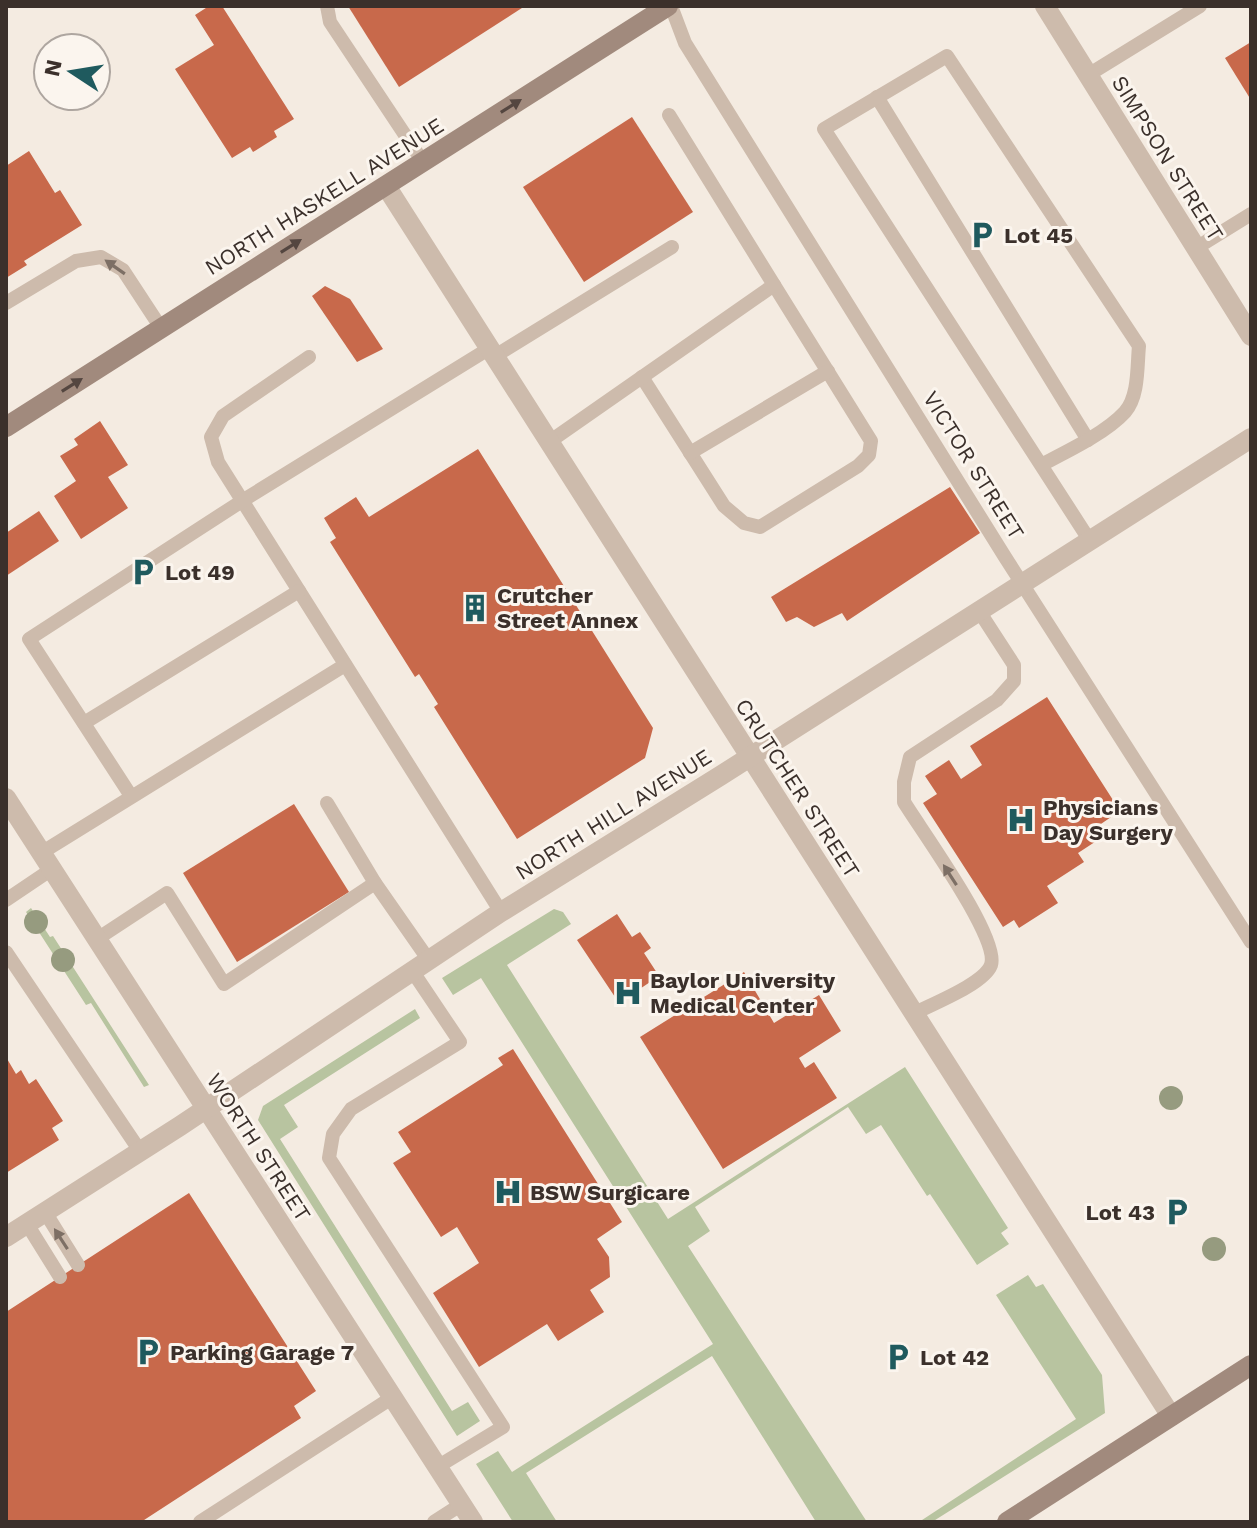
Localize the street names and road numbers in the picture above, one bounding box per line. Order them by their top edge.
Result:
street label: SIMPSON STREET [1107,71,1228,245]
street label: NORTH HASKELL AVENUE [200,113,448,280]
street label: VICTOR STREET [918,387,1029,544]
street label: CRUTCHER STREET [730,694,865,882]
street label: NORTH HILL AVENUE [511,744,716,885]
street label: WORTH STREET [201,1069,316,1226]

